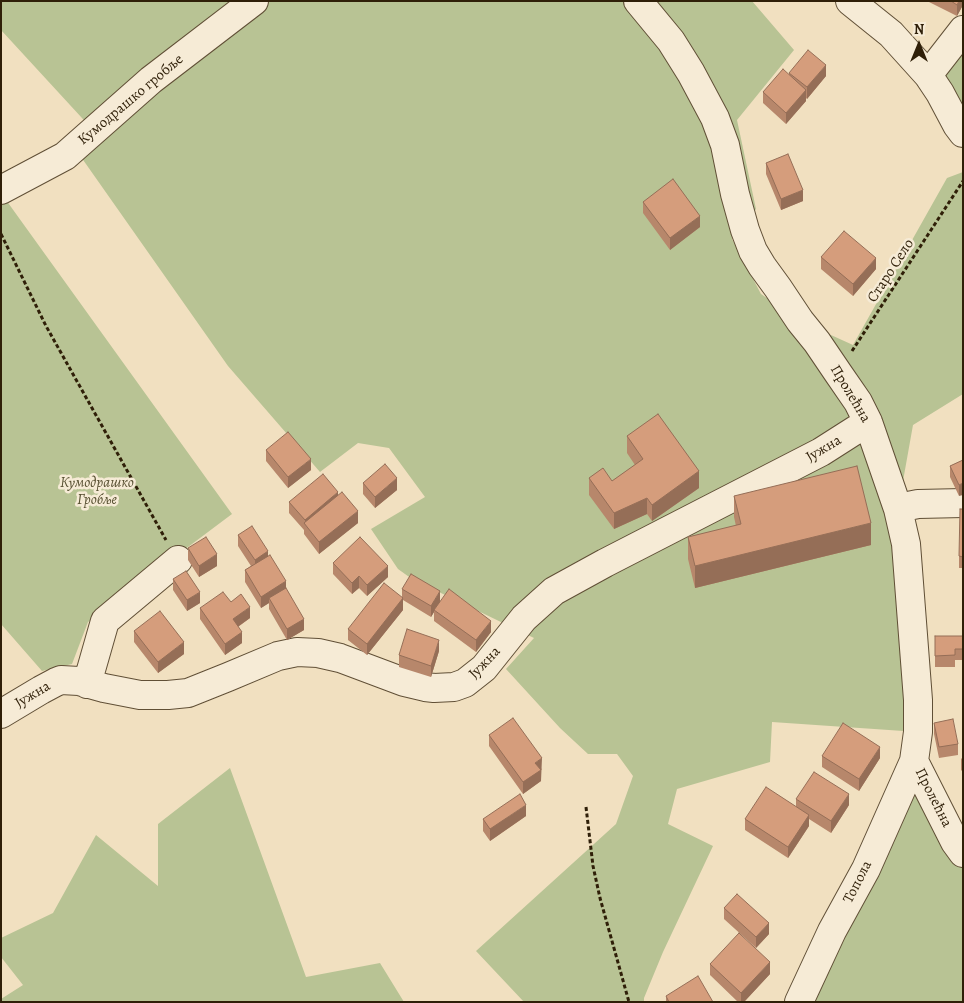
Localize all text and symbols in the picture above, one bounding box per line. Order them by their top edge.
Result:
north arrow [894,20,944,70]
text: N [914,20,924,39]
street label: Кумодрашко гробље [75,51,187,149]
street label: Старо Село [864,236,918,306]
street label: Пролећна [826,362,874,426]
street label: Јужна [803,431,845,467]
park label: Кумодрашко Гробље [60,474,134,509]
street label: Јужна [465,643,505,683]
street label: Јужна [12,677,54,713]
street label: Пролећна [910,765,956,831]
street label: Топола [840,858,876,906]

